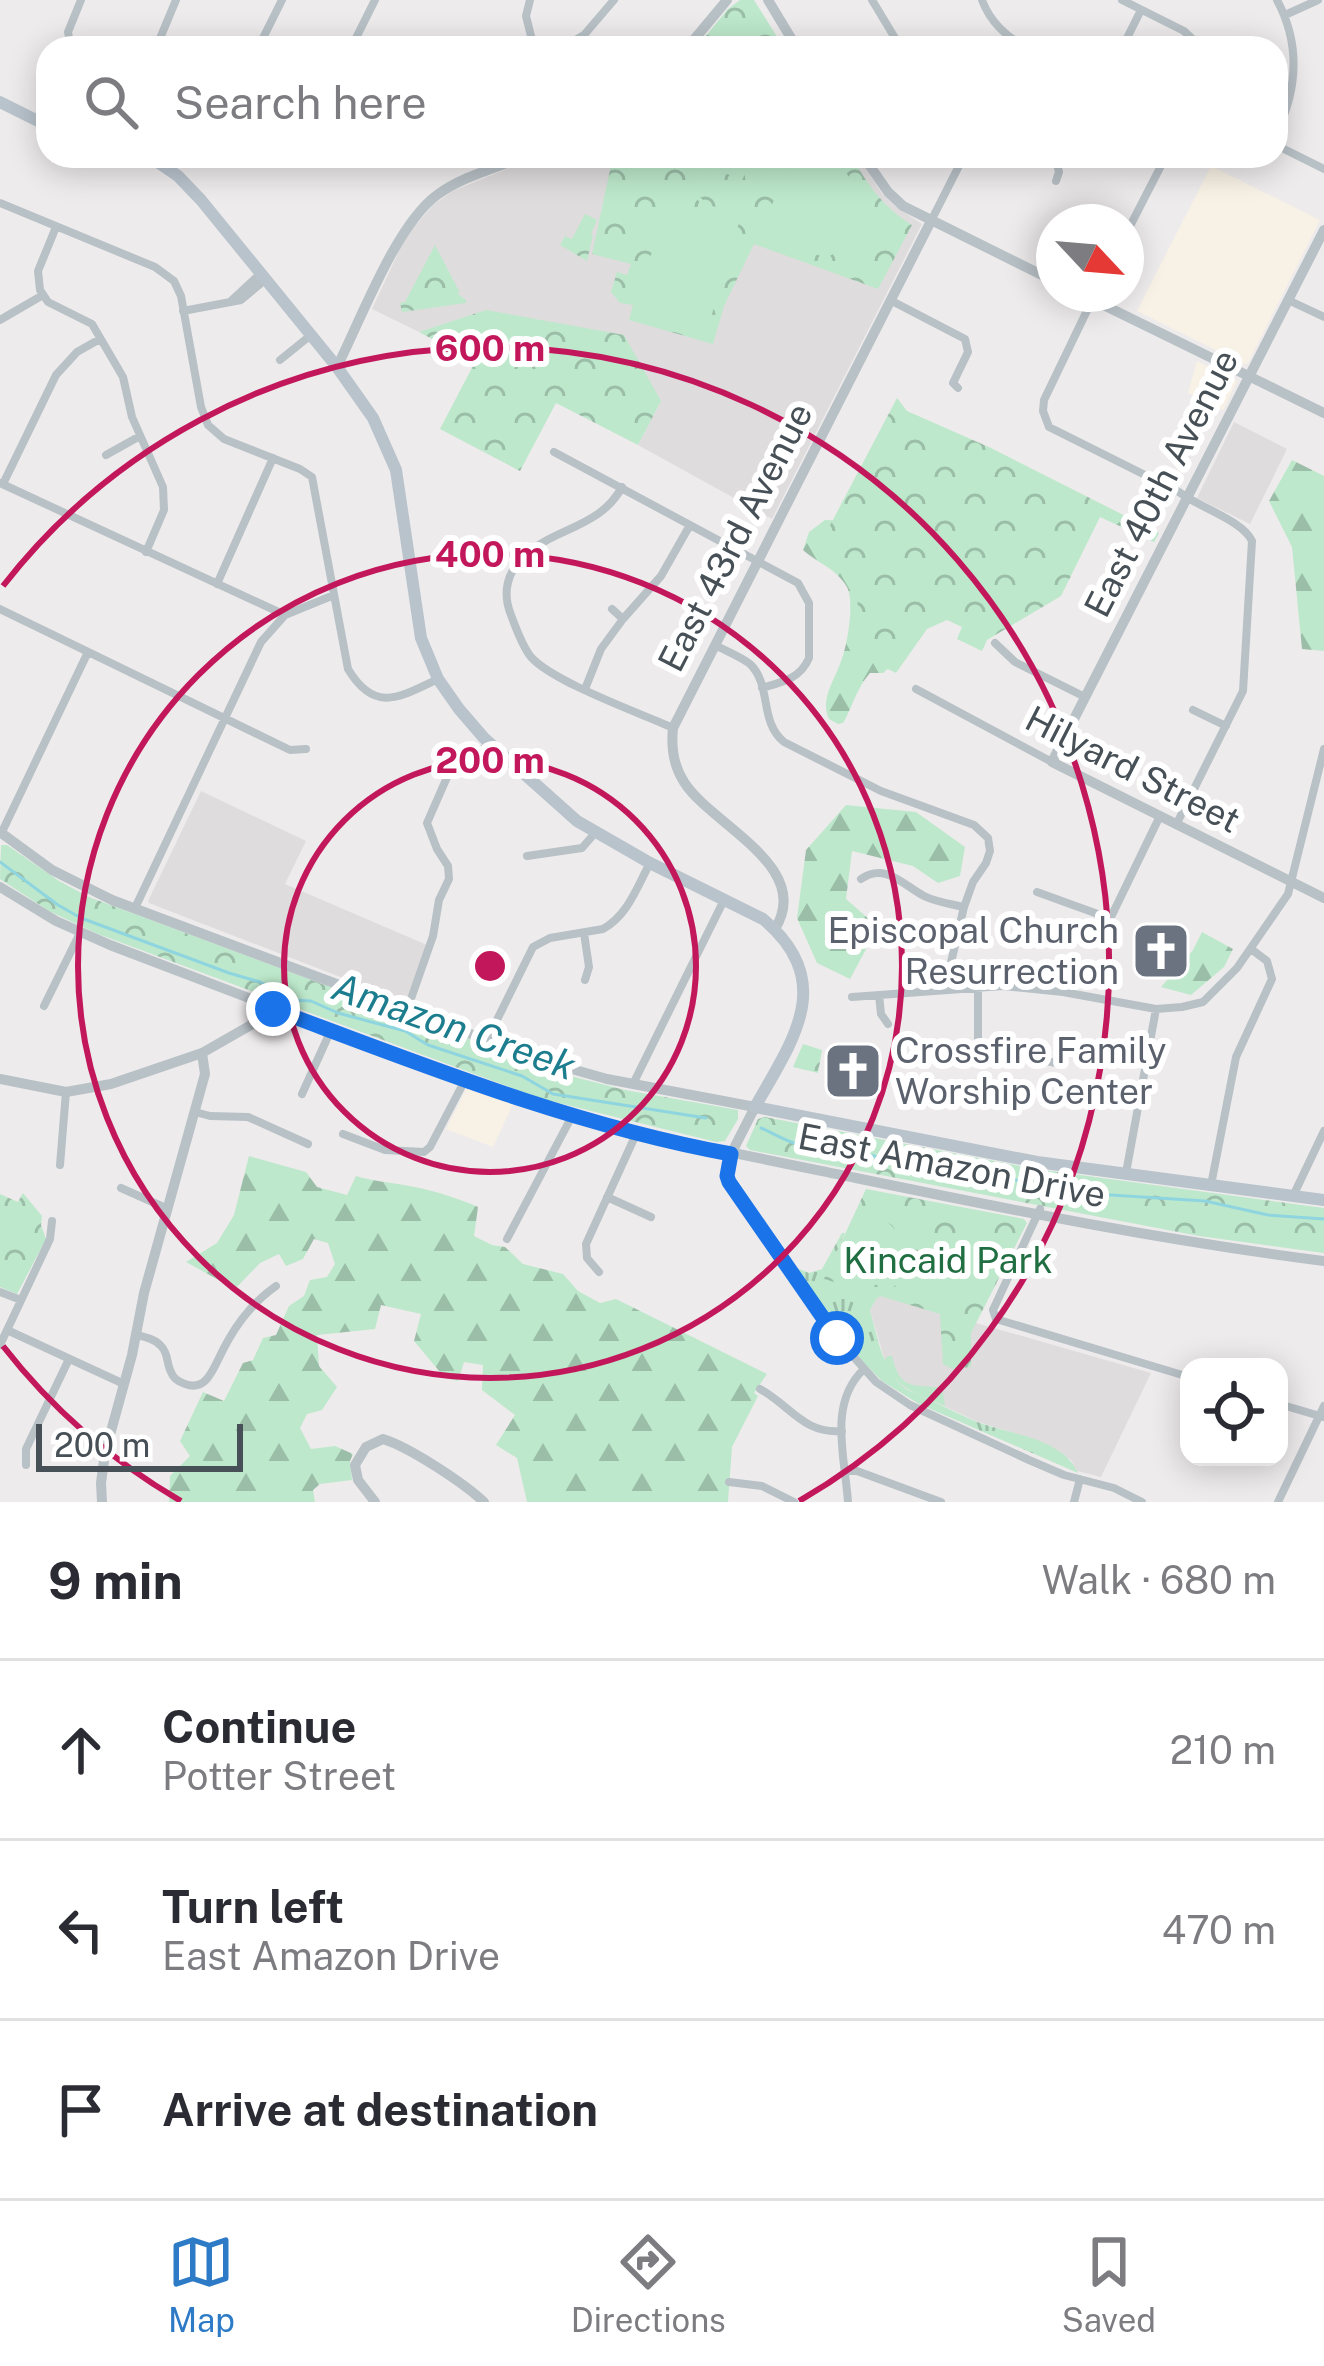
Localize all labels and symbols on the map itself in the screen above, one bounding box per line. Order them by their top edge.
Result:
north arrow [1036,204,1144,312]
text: 600 m [435,327,545,369]
street label: East 40th Avenue [1076,342,1246,624]
street label: East 43rd Avenue [649,396,821,678]
text: 400 m [435,533,545,575]
street label: Hilyard Street [1019,697,1247,841]
text: 200 m [435,739,545,781]
place label: Episcopal Church Resurrection [827,909,1119,992]
church icon: Episcopal Church Resurrection [1130,920,1192,982]
centre of rings [469,945,511,987]
water label: Amazon Creek [327,963,581,1089]
route end [246,982,300,1036]
place label: Crossfire Family Worship Center [895,1029,1167,1112]
church icon: Crossfire Family Worship Center [822,1040,884,1102]
street label: East Amazon Drive [795,1115,1109,1215]
park label: Kincaid Park [843,1239,1053,1281]
route start [810,1311,864,1365]
scale bar [36,1418,243,1471]

